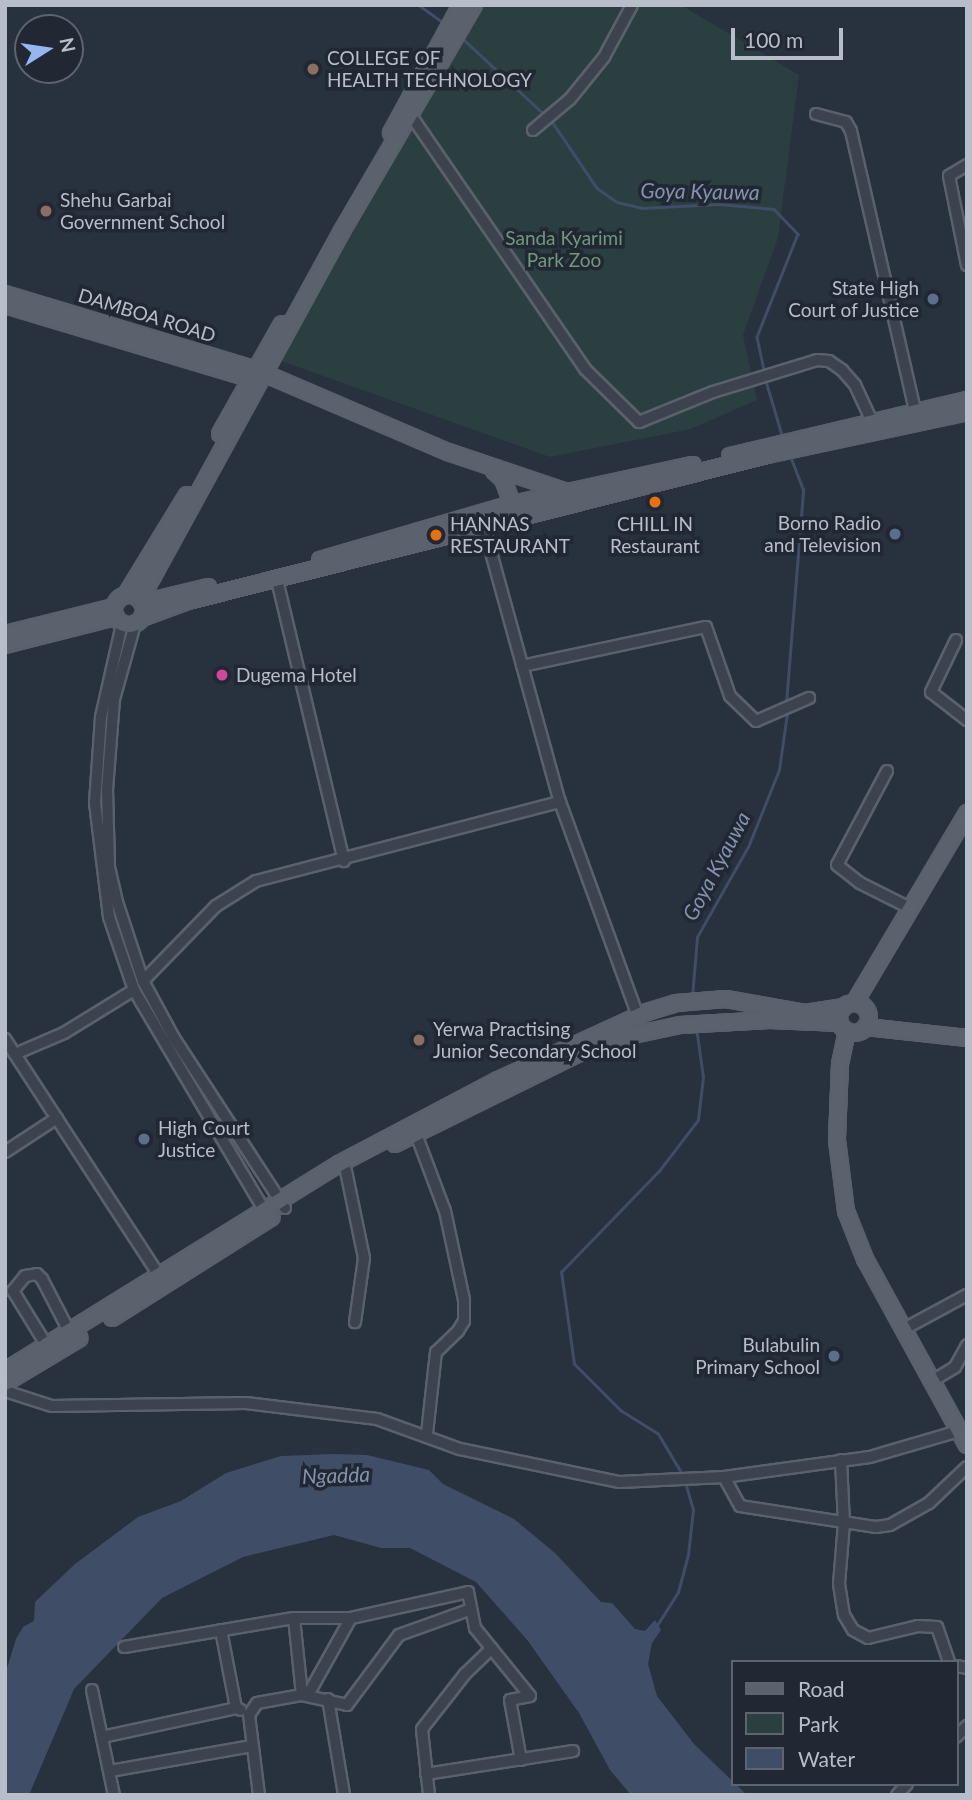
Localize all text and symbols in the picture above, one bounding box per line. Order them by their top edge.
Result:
north arrow [14,14,84,84]
scale bar [734,14,846,58]
text: 100 m [744,27,803,52]
text: N [55,35,81,54]
place label: COLLEGE OF HEALTH TECHNOLOGY [327,47,532,91]
marker: COLLEGE OF HEALTH TECHNOLOGY [305,61,321,77]
water label: Goya Kyauwa [640,177,760,205]
place label: Shehu Garbai Government School [60,189,225,233]
marker: Shehu Garbai Government School [38,203,54,219]
park label: Sanda Kyarimi Park Zoo [505,227,623,271]
place label: State High Court of Justice [787,277,919,321]
street label: DAMBOA ROAD [75,283,219,347]
marker: State High Court of Justice [925,291,941,307]
marker: CHILL IN Restaurant [647,494,663,510]
place label: Borno Radio and Television [764,512,881,556]
place label: HANNAS RESTAURANT [450,513,570,557]
place label: CHILL IN Restaurant [610,513,700,557]
marker: Borno Radio and Television [887,526,903,542]
marker: HANNAS RESTAURANT [428,527,444,543]
place label: Dugema Hotel [236,664,357,686]
marker: Dugema Hotel [214,667,230,683]
water label: Goya Kyauwa [677,807,755,925]
place label: Yerwa Practising Junior Secondary School [433,1018,637,1062]
marker: Yerwa Practising Junior Secondary School [411,1032,427,1048]
place label: High Court Justice [158,1117,250,1161]
marker: High Court Justice [136,1131,152,1147]
place label: Bulabulin Primary School [695,1334,820,1378]
marker: Bulabulin Primary School [826,1348,842,1364]
water label: Ngadda [302,1461,370,1489]
legend [730,1660,958,1786]
text: Road [798,1676,845,1701]
text: Park [798,1711,839,1736]
text: Water [798,1746,855,1771]

